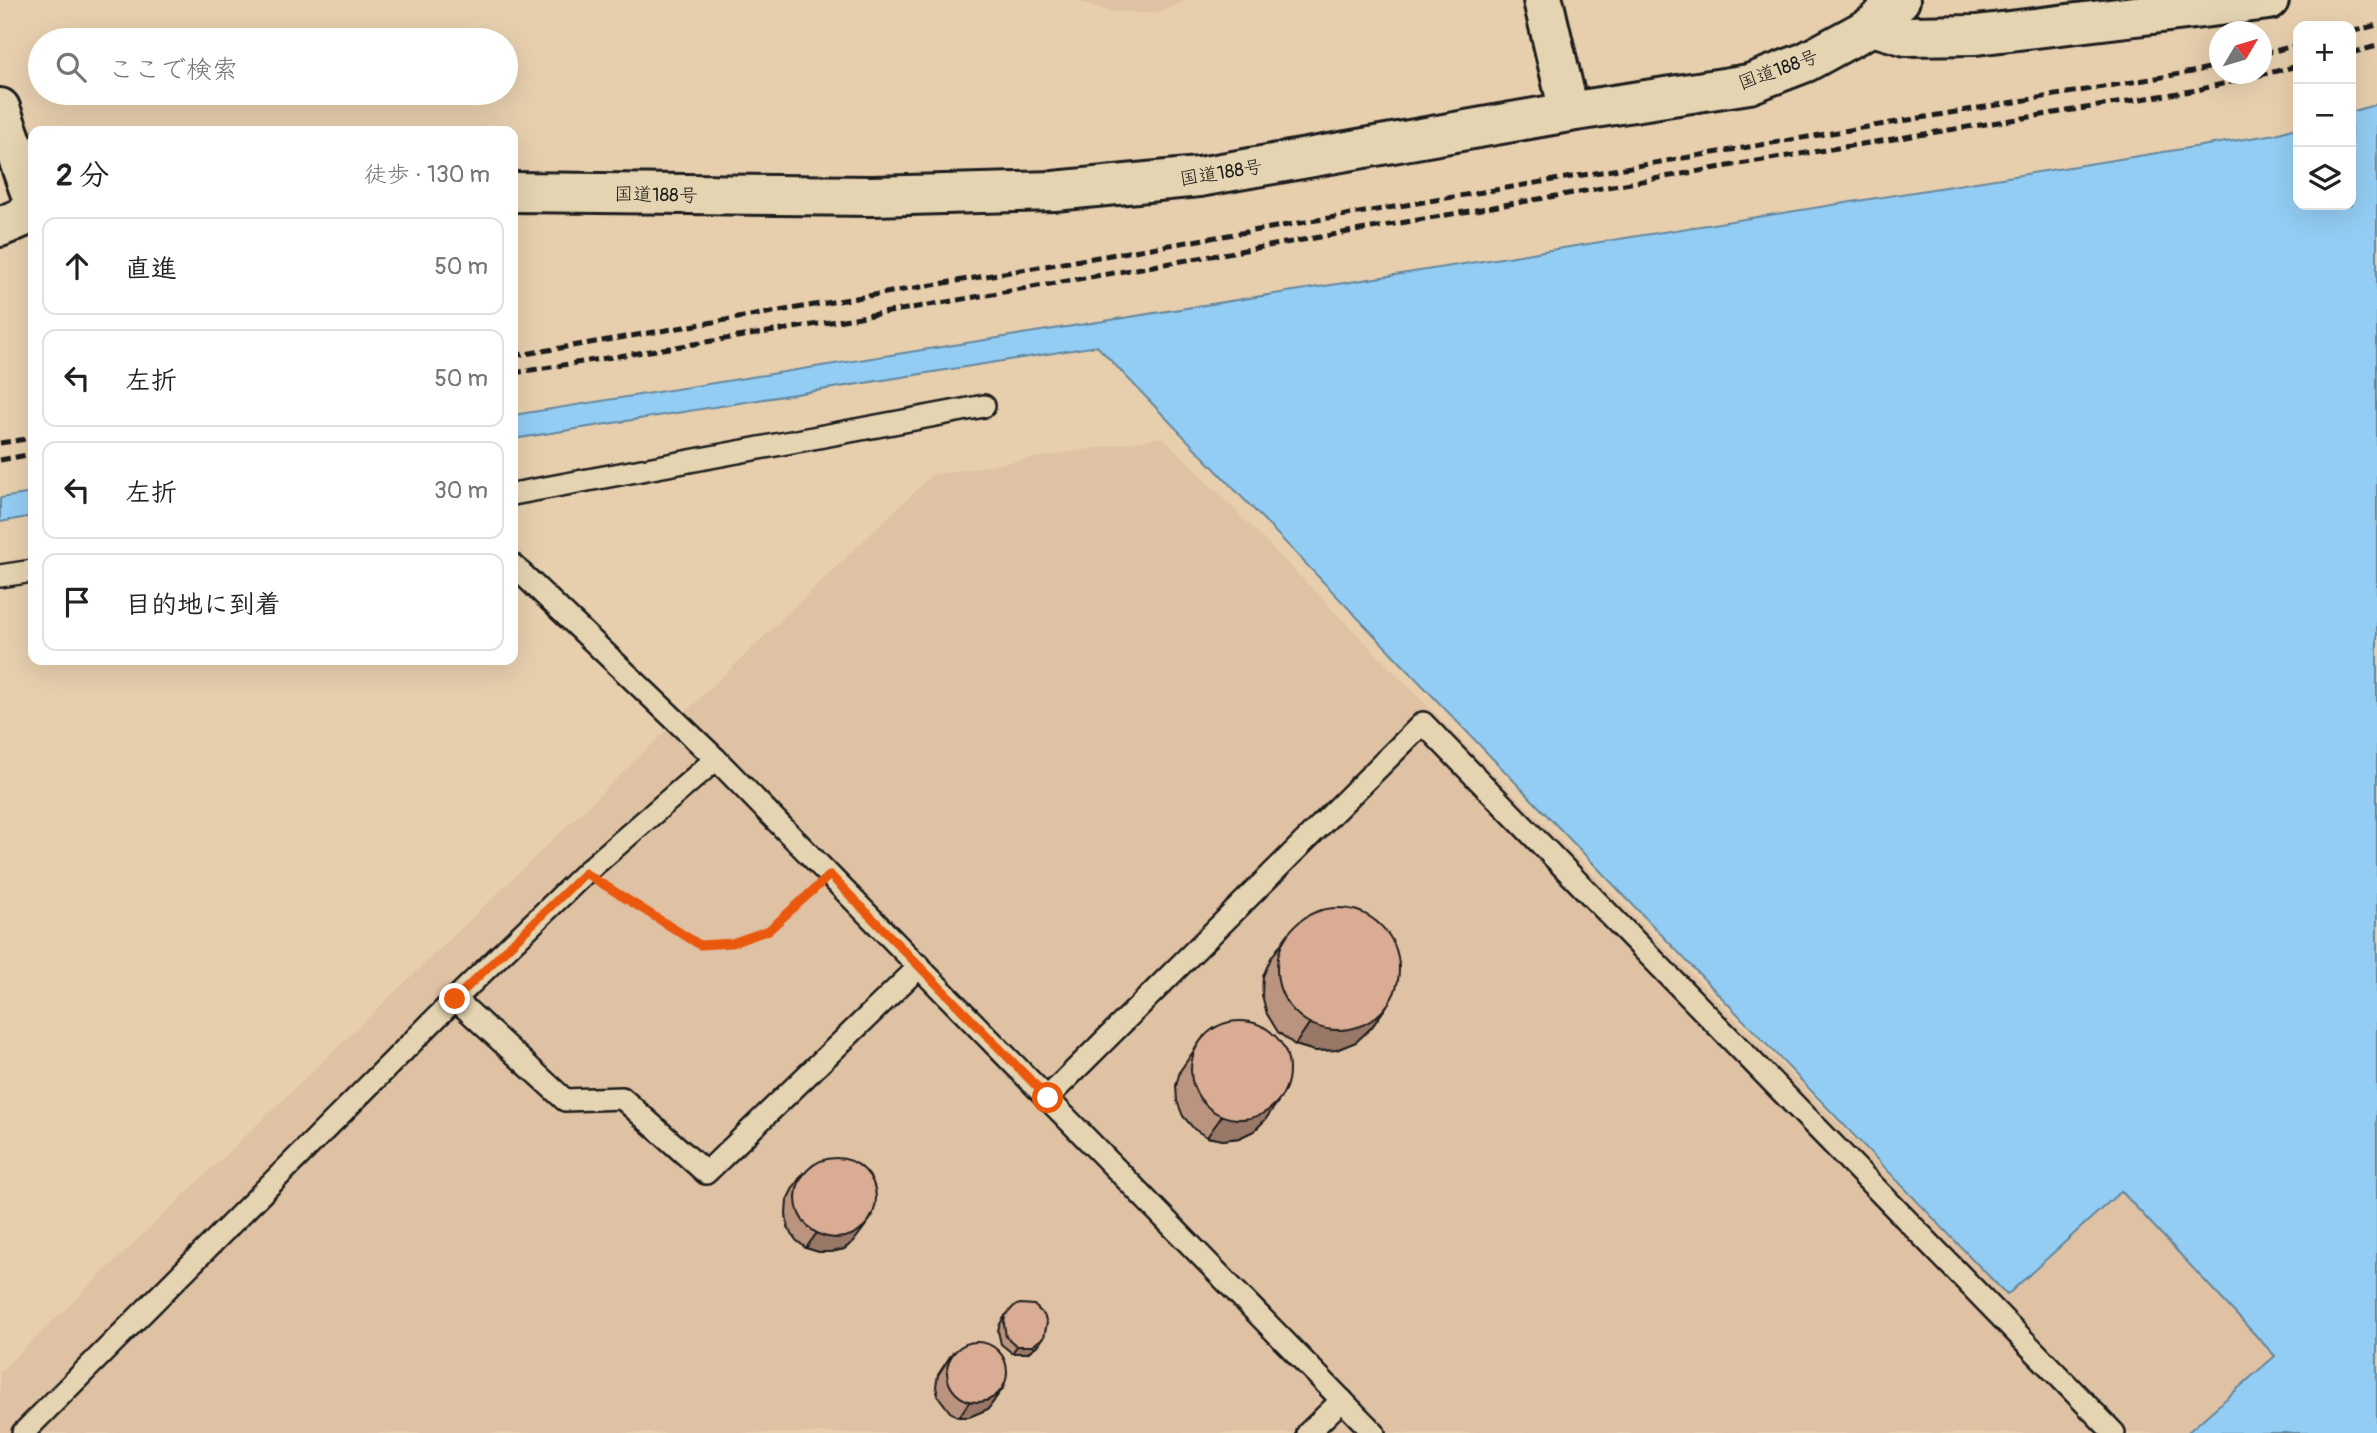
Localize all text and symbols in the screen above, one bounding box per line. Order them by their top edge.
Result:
north arrow [2209,21,2272,84]
map controls [2293,21,2356,210]
button: + [2293,21,2356,84]
search box [28,28,518,105]
street label: 国道188号 [1735,44,1822,96]
icon: search [52,48,90,86]
text: ここで検索 [108,54,238,86]
button: − [2293,84,2356,147]
button: layers [2293,147,2356,210]
street label: 国道188号 [1178,155,1264,191]
text: 2 分 [56,157,109,194]
text: 徒歩 · 130 m [364,160,490,189]
street label: 国道188号 [614,182,698,208]
icon: ahead [58,247,96,285]
text: 50 m [434,252,488,281]
text: 直進 [125,253,177,285]
icon: left [58,359,96,397]
text: 50 m [434,364,488,393]
text: 左折 [125,365,177,397]
icon: left [58,471,96,509]
text: 30 m [434,476,488,505]
text: 左折 [125,477,177,509]
icon: arrive [58,583,96,621]
text: 目的地に到着 [125,589,281,621]
route end [439,983,470,1014]
route start [1032,1082,1063,1113]

